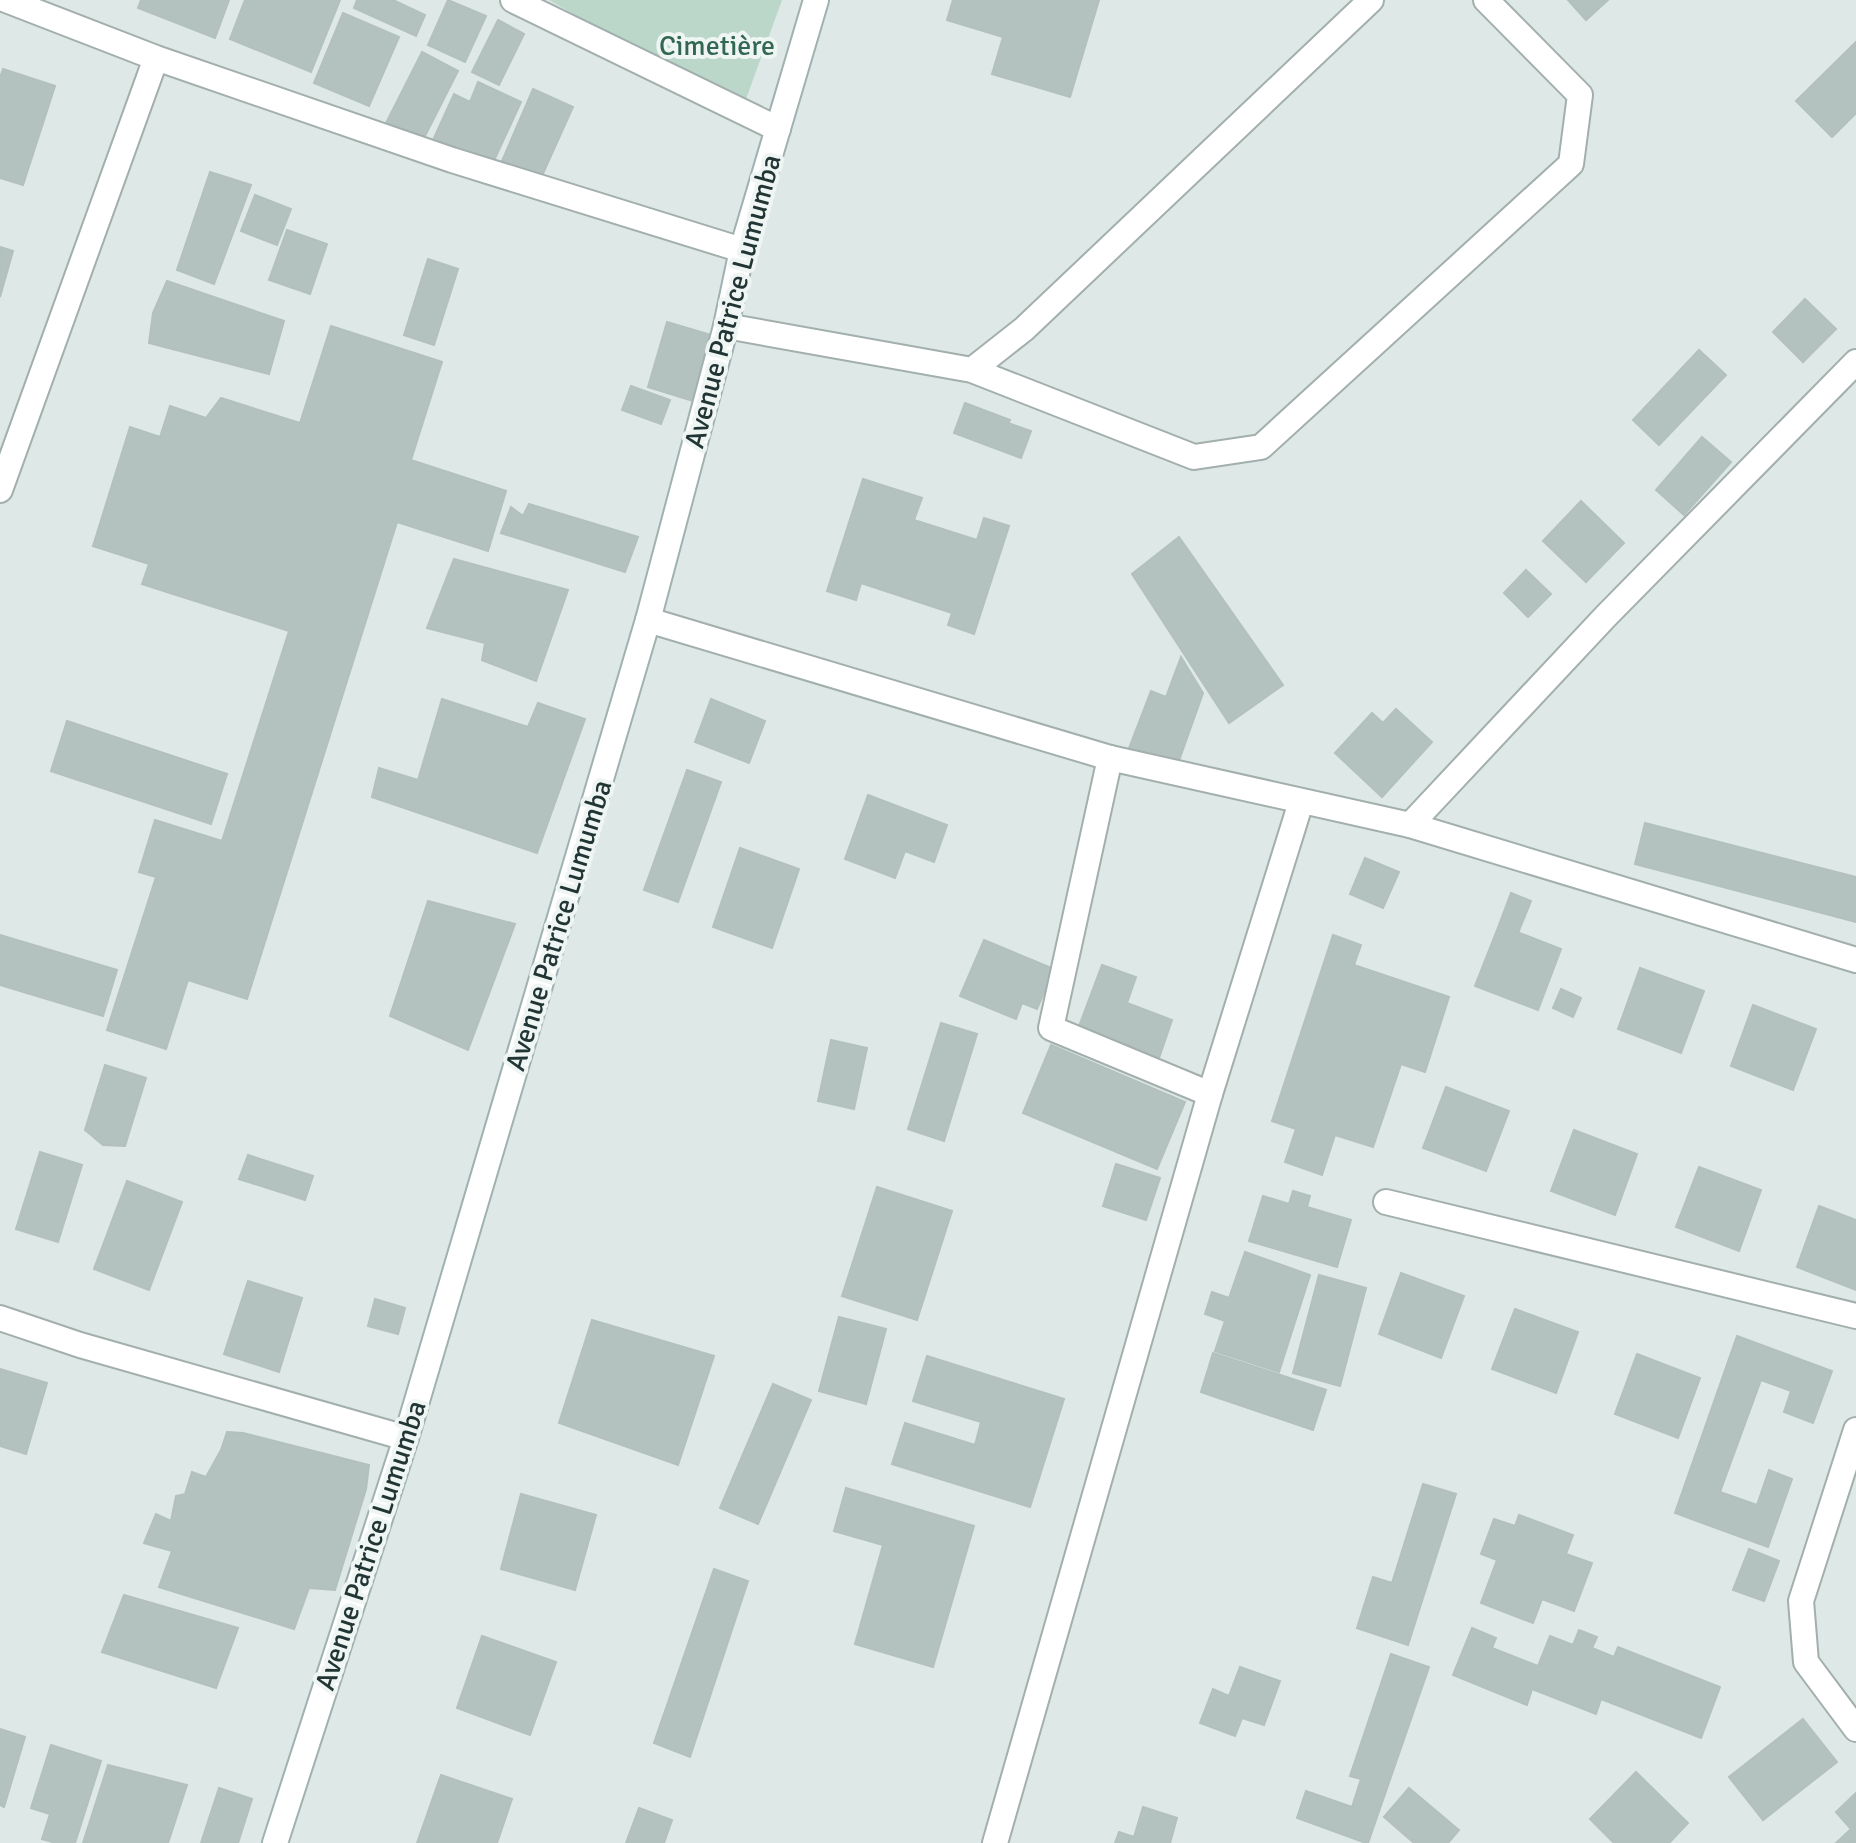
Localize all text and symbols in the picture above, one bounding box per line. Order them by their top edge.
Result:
park label: Cimetière [659,29,775,63]
street label: Avenue Patrice Lumumba [677,151,789,452]
street label: Avenue Patrice Lumumba [498,776,619,1075]
street label: Avenue Patrice Lumumba [308,1396,434,1694]

